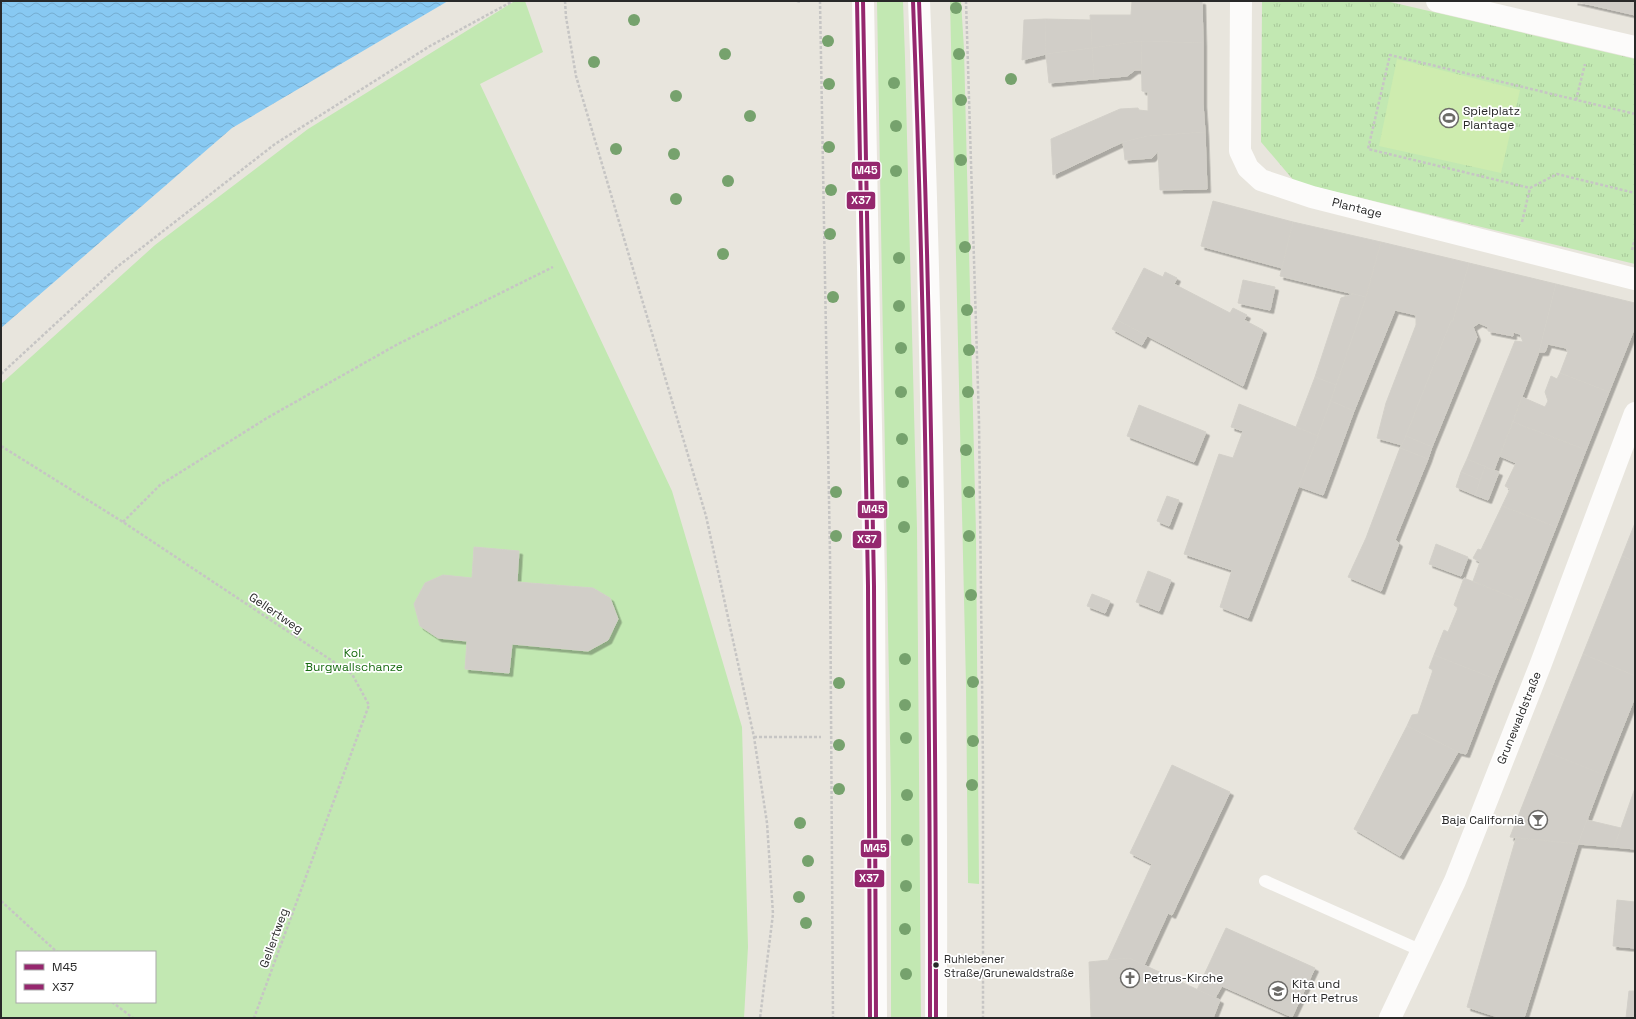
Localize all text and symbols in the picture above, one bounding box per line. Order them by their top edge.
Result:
place label: Spielplatz Plantage [1463,103,1520,133]
sports icon: Spielplatz Plantage [1438,107,1460,129]
line badge: M45 [851,161,881,180]
text: M45 [854,163,878,177]
line badge: X37 [846,191,876,210]
text: X37 [851,193,871,207]
street label: Plantage [1330,194,1384,222]
line badge: M45 [857,500,888,519]
text: M45 [861,502,885,516]
line badge: X37 [852,530,882,549]
text: X37 [857,532,877,546]
street label: Gellertweg [246,589,306,637]
park label: Kol. Burgwallschanze [305,645,403,675]
street label: Grunewaldstraße [1493,669,1545,767]
bar icon: Baja California [1527,809,1549,831]
place label: Baja California [1442,812,1524,828]
line badge: M45 [860,839,890,858]
text: M45 [863,841,887,855]
line badge: X37 [854,869,885,888]
text: X37 [859,871,879,885]
street label: Gellertweg [256,906,292,970]
legend [16,951,156,1003]
place label: Ruhlebener Straße/Grunewaldstraße [944,952,1074,980]
text: M45 [52,959,77,975]
marker: Ruhlebener Straße/Grunewaldstraße [931,960,941,970]
church icon: Petrus-Kirche [1119,967,1141,989]
place label: Petrus-Kirche [1144,970,1223,986]
place label: Kita und Hort Petrus [1292,976,1358,1006]
text: X37 [52,979,74,995]
school or university icon: Kita und Hort Petrus [1267,980,1289,1002]

